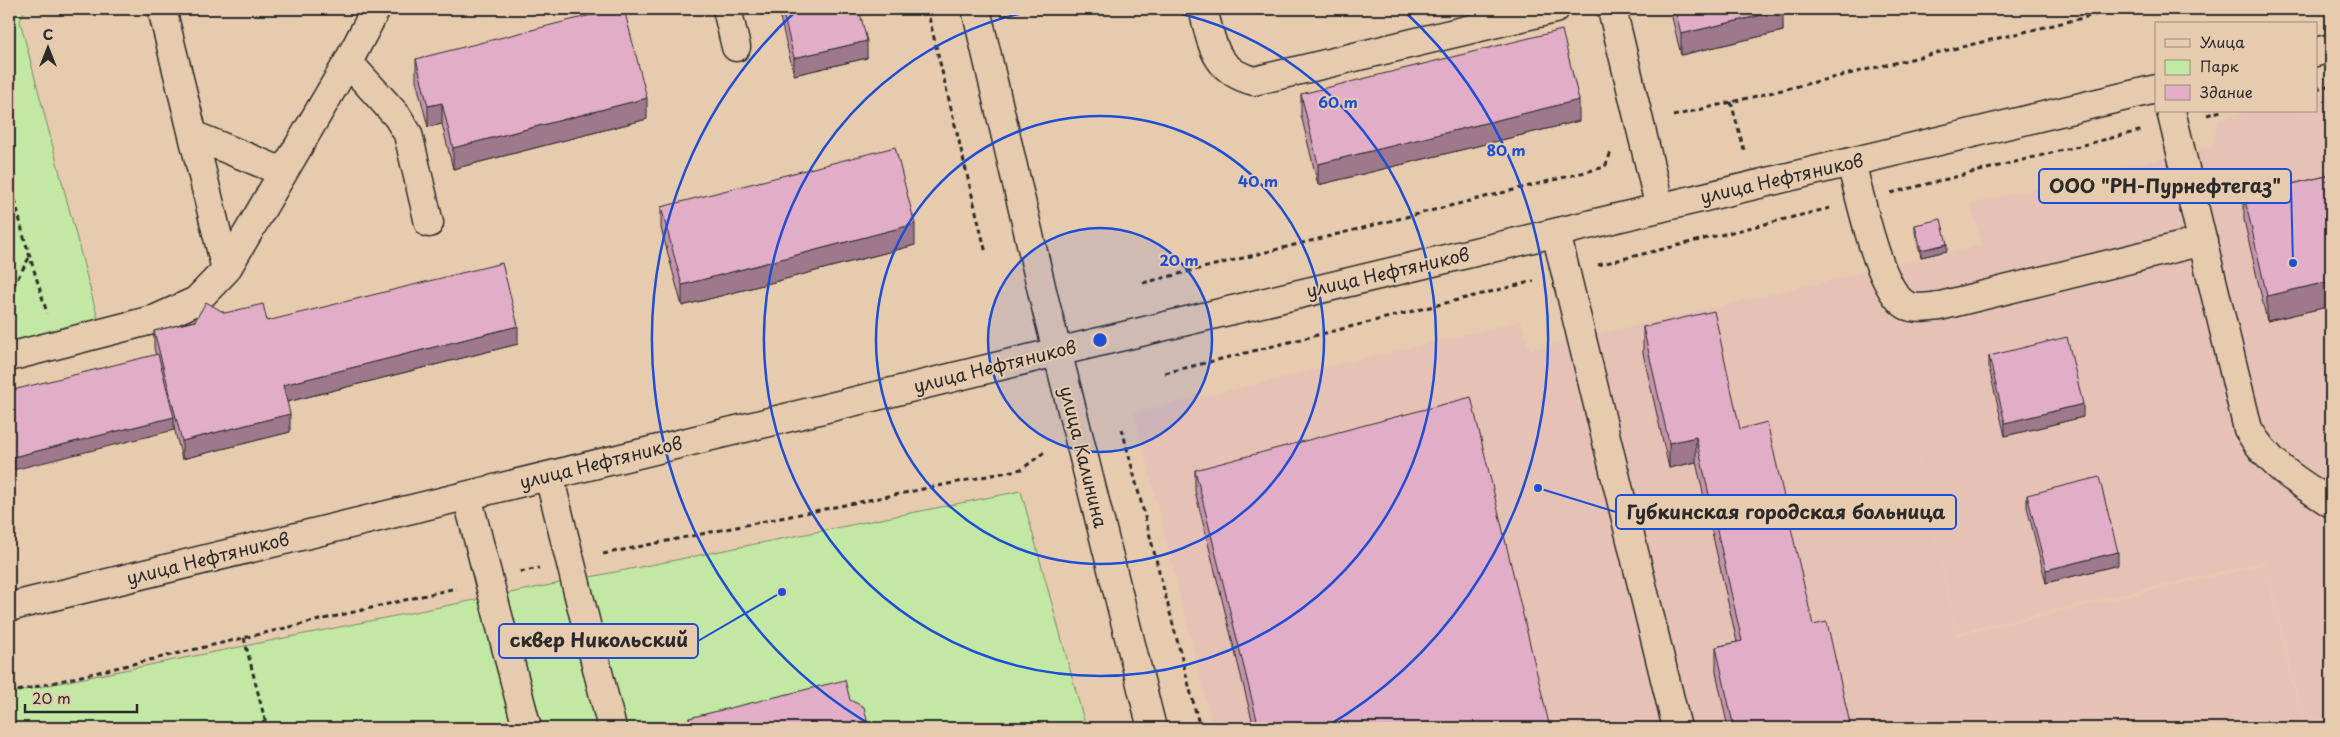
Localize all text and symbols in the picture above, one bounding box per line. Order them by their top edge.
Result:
north arrow [22,22,72,72]
legend [2155,22,2318,112]
text: С [43,24,53,45]
text: Улица [2200,30,2245,53]
text: Парк [2200,54,2239,77]
text: Здание [2200,80,2253,103]
text: 60 m [1318,90,1358,113]
text: 80 m [1486,138,1526,161]
street label: улица Нефтяников [1697,146,1866,209]
text: 40 m [1238,169,1278,192]
callout: ООО "РН-Пурнефтегаз" [2039,169,2291,203]
text: ООО "РН-Пурнефтегаз" [2049,171,2281,199]
street label: улица Нефтяников [1303,240,1472,303]
text: 20 m [1160,248,1198,271]
centre of rings [1091,331,1109,349]
street label: улица Нефтяников [910,332,1079,399]
street label: улица Калинина [1054,383,1115,531]
street label: улица Нефтяников [516,428,685,495]
callout: Губкинская городская больница [1616,495,1956,529]
text: Губкинская городская больница [1626,497,1946,525]
street label: улица Нефтяников [123,524,292,591]
callout: сквер Никольский [499,624,698,658]
text: сквер Никольский [510,625,688,653]
scale bar [25,682,138,714]
text: 20 m [32,686,71,709]

